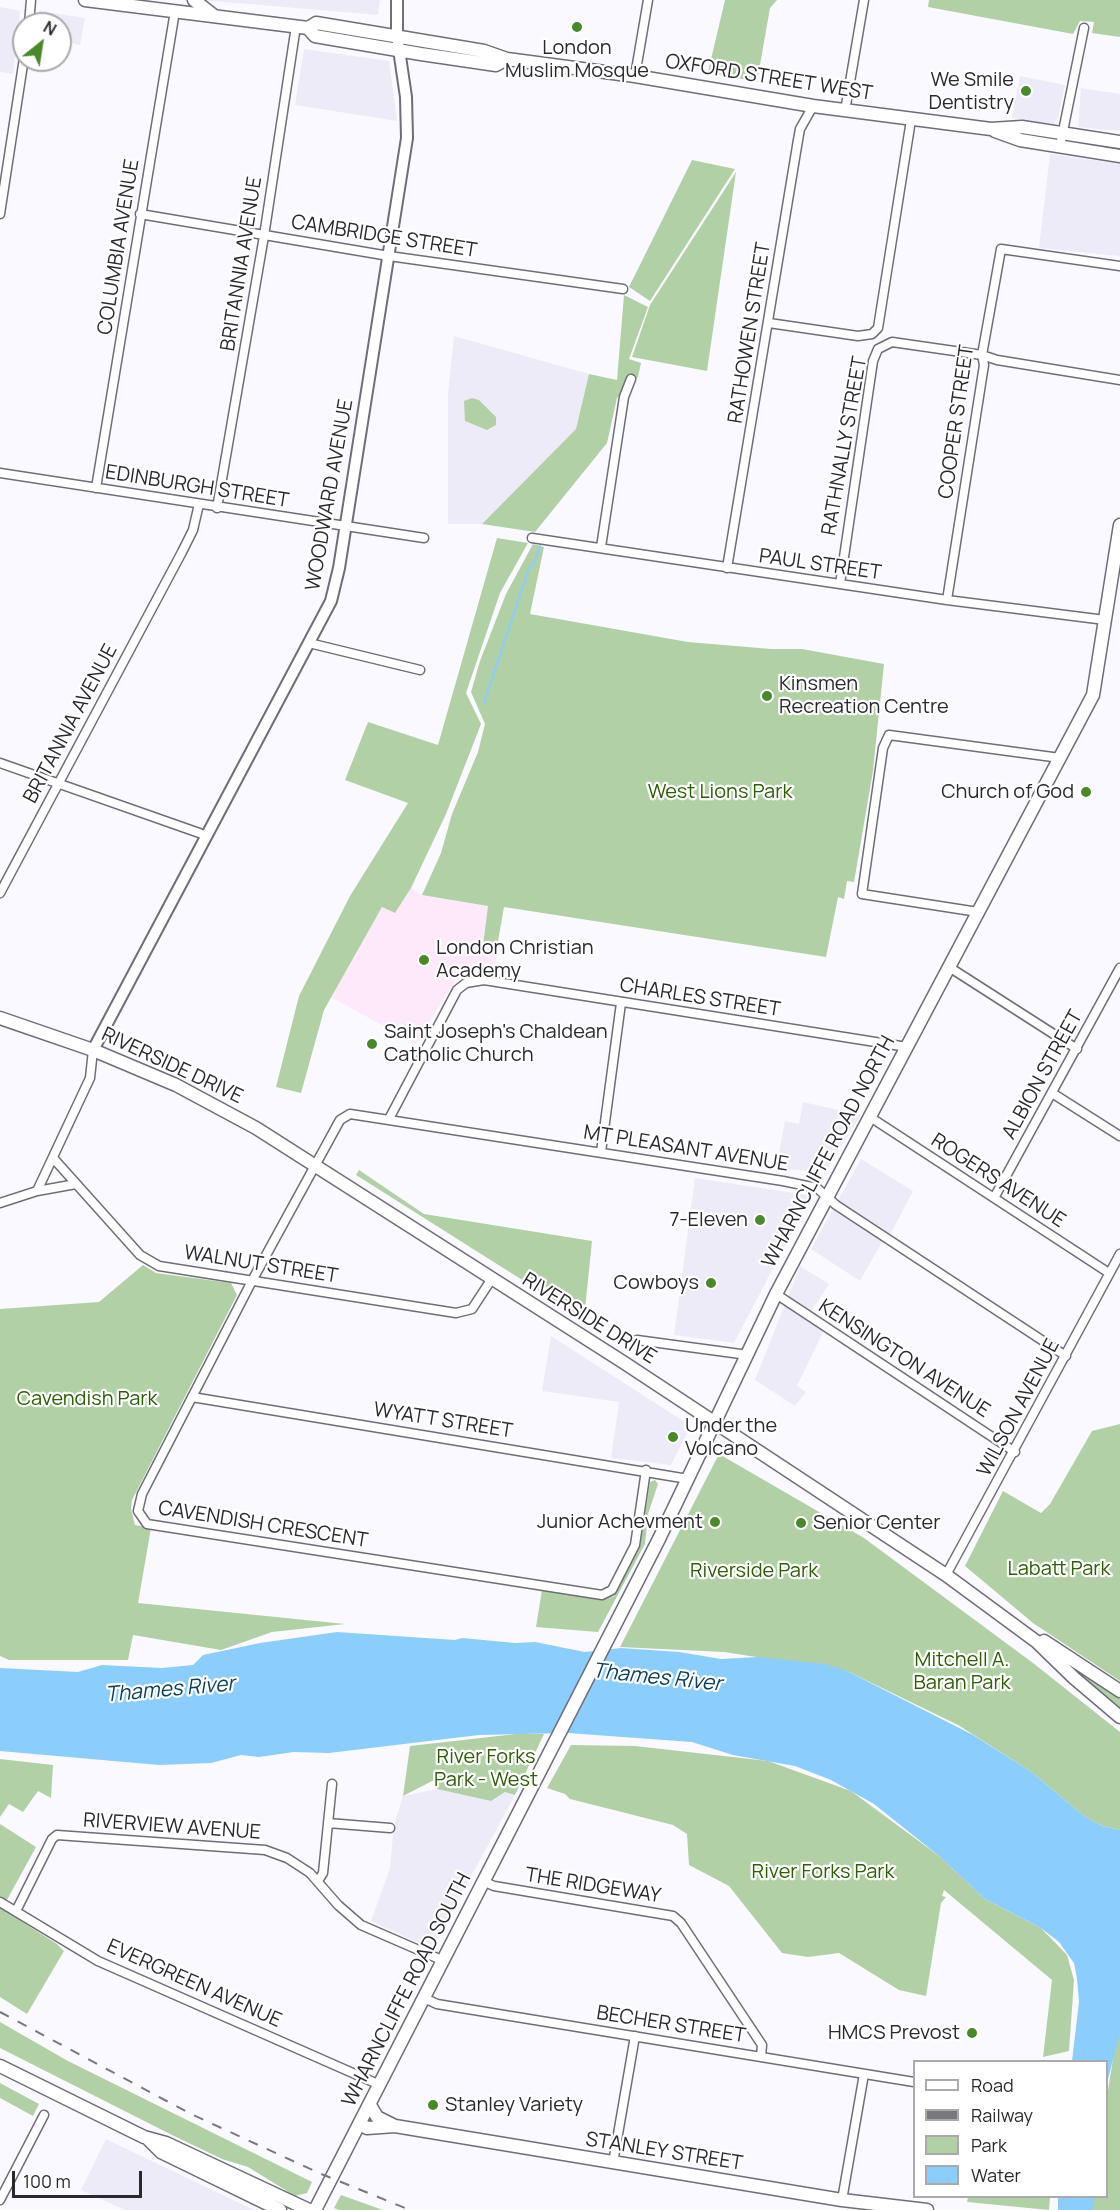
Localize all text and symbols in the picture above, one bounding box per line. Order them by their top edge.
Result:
north arrow [12,12,72,72]
text: N [40,16,60,41]
marker: London Muslim Mosque [570,20,584,34]
place label: London Muslim Mosque [505,36,649,83]
street label: OXFORD STREET WEST [664,50,874,106]
place label: We Smile Dentistry [928,68,1014,115]
marker: We Smile Dentistry [1019,84,1033,98]
street label: COLUMBIA AVENUE [93,158,145,336]
street label: BRITANNIA AVENUE [216,175,268,353]
street label: CAMBRIDGE STREET [290,210,478,264]
street label: RATHOWEN STREET [724,241,776,425]
street label: COOPER STREET [934,344,980,500]
street label: RATHNALLY STREET [817,355,873,537]
street label: WOODWARD AVENUE [301,397,359,593]
street label: EDINBURGH STREET [104,461,290,513]
street label: PAUL STREET [757,545,883,585]
street label: BRITANNIA AVENUE [19,641,123,807]
place label: Kinsmen Recreation Centre [779,672,949,719]
marker: Kinsmen Recreation Centre [760,689,774,703]
park label: West Lions Park [648,780,792,804]
place label: Church of God [941,780,1074,804]
marker: Church of God [1079,785,1093,799]
place label: London Christian Academy [436,936,594,983]
marker: London Christian Academy [417,953,431,967]
street label: CHARLES STREET [618,973,782,1023]
street label: ALBION STREET [998,1006,1088,1144]
place label: Saint Joseph's Chaldean Catholic Church [384,1020,608,1067]
street label: RIVERSIDE DRIVE [97,1023,247,1109]
street label: WHARNCLIFFE ROAD NORTH [758,1032,900,1272]
marker: Saint Joseph's Chaldean Catholic Church [365,1037,379,1051]
street label: MT PLEASANT AVENUE [582,1121,790,1177]
street label: ROGERS AVENUE [926,1129,1070,1233]
place label: 7-Eleven [669,1208,748,1232]
marker: 7-Eleven [753,1213,767,1227]
street label: WALNUT STREET [182,1241,340,1289]
street label: RIVERSIDE DRIVE [518,1268,660,1370]
place label: Cowboys [614,1271,699,1295]
marker: Cowboys [704,1276,718,1290]
street label: KENSINGTON AVENUE [814,1295,994,1423]
street label: WILSON AVENUE [973,1335,1065,1481]
park label: Cavendish Park [17,1387,157,1411]
street label: WYATT STREET [372,1398,514,1444]
place label: Under the Volcano [685,1414,777,1461]
marker: Under the Volcano [666,1430,680,1444]
street label: CAVENDISH CRESCENT [156,1497,370,1553]
place label: Junior Achevment [537,1510,703,1534]
place label: Senior Center [813,1511,940,1535]
marker: Junior Achevment [708,1515,722,1529]
marker: Senior Center [794,1516,808,1530]
park label: Labatt Park [1008,1557,1110,1581]
park label: Riverside Park [690,1559,818,1583]
park label: Mitchell A. Baran Park [913,1648,1011,1695]
water label: Thames River [591,1659,723,1697]
water label: Thames River [104,1672,236,1708]
park label: River Forks Park - West [434,1745,538,1792]
street label: RIVERVIEW AVENUE [82,1809,262,1845]
park label: River Forks Park [752,1860,894,1884]
street label: THE RIDGEWAY [523,1863,663,1909]
street label: WHARNCLIFFE ROAD SOUTH [337,1869,477,2111]
street label: EVERGREEN AVENUE [103,1935,285,2033]
street label: BECHER STREET [595,2001,747,2049]
place label: HMCS Prevost [828,2021,960,2045]
marker: HMCS Prevost [965,2026,979,2040]
legend [913,2060,1108,2198]
text: Road [971,2073,1014,2097]
place label: Stanley Variety [445,2093,583,2117]
marker: Stanley Variety [426,2098,440,2112]
text: Railway [971,2103,1033,2127]
street label: STANLEY STREET [584,2128,744,2176]
text: Park [971,2133,1007,2157]
scale bar [15,2159,146,2197]
text: Water [971,2163,1021,2187]
text: 100 m [23,2169,71,2193]

